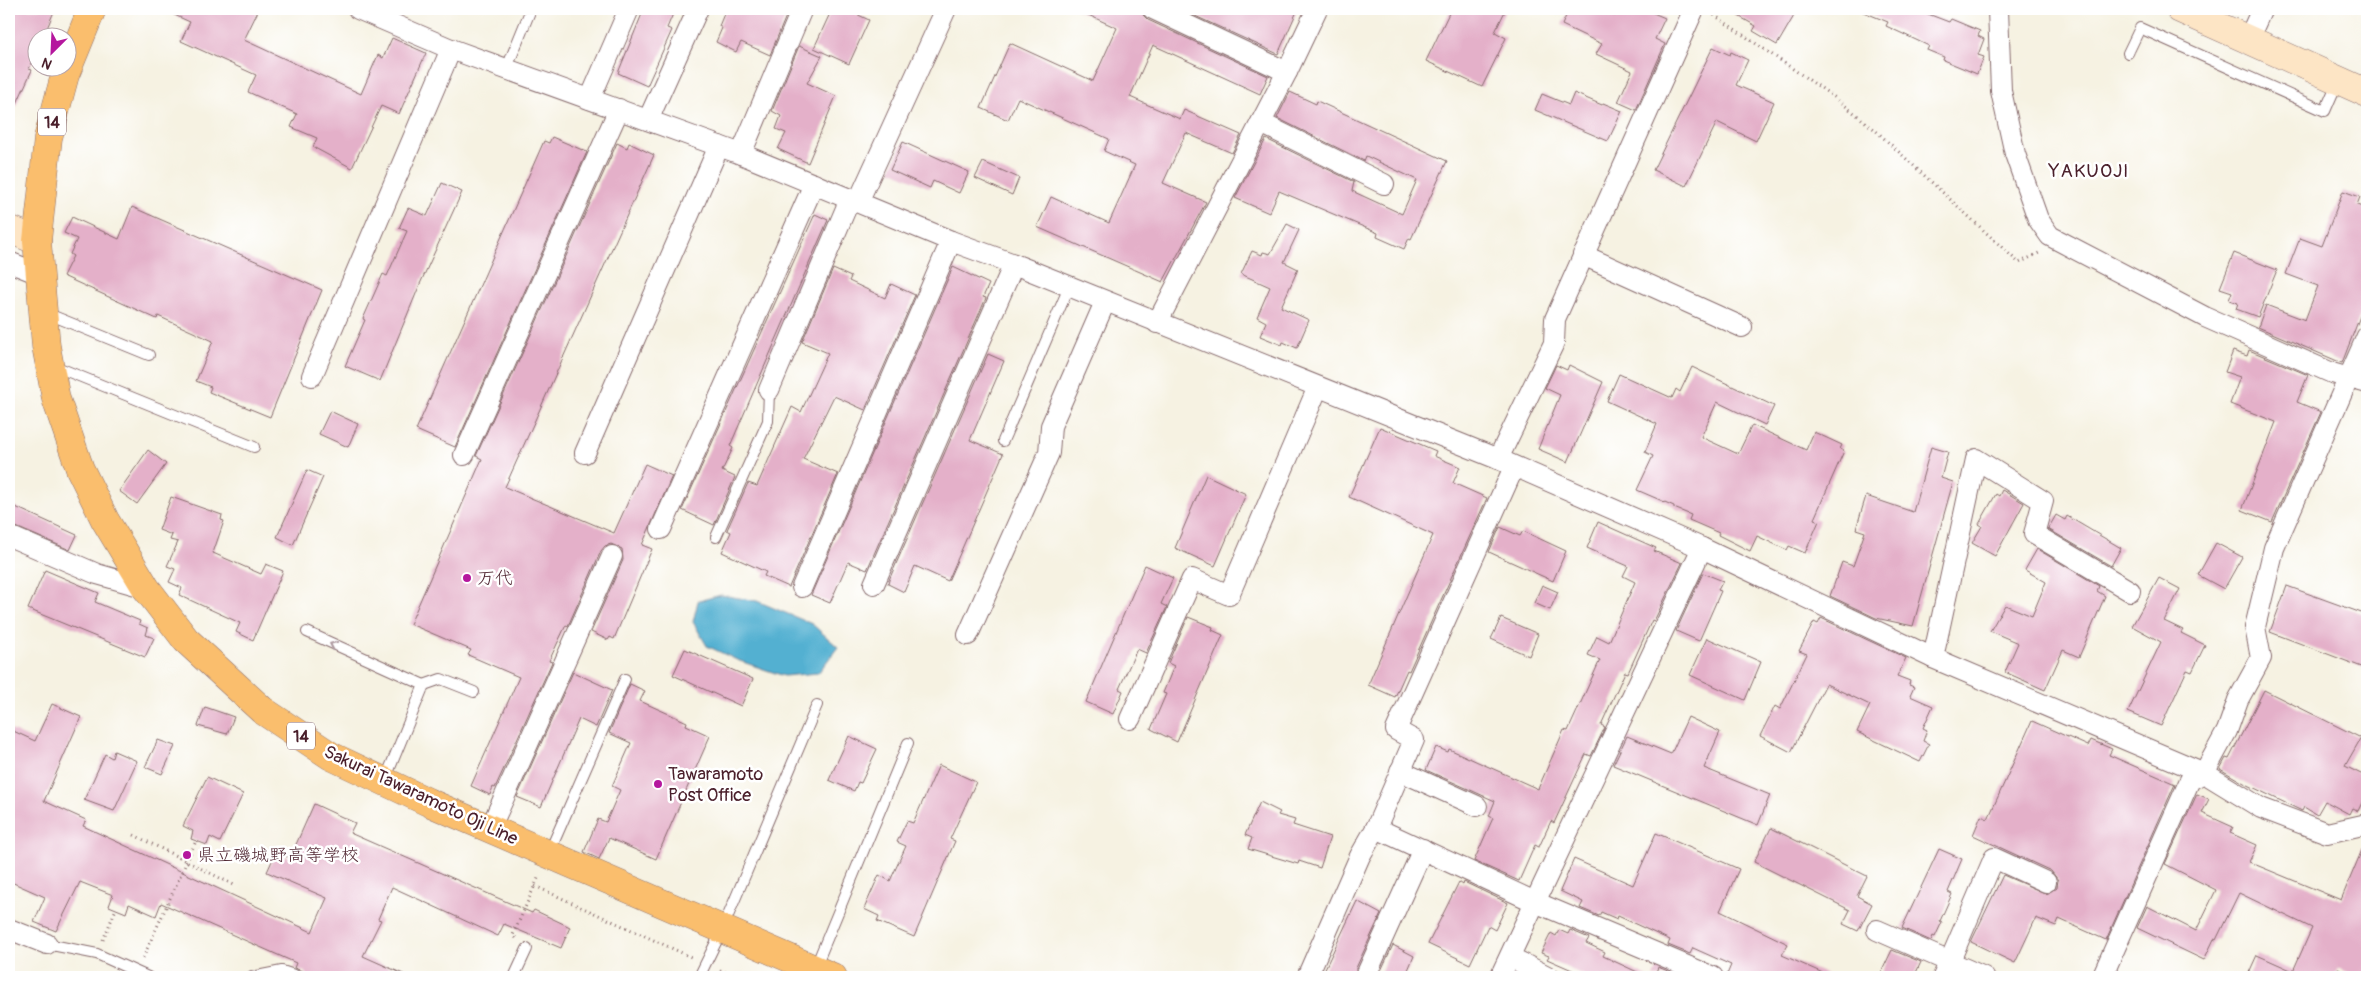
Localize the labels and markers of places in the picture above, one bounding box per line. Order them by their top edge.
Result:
place label: 万代 [477,567,513,590]
marker: 万代 [461,572,473,584]
place label: Tawaramoto Post Office [668,763,763,807]
marker: Tawaramoto Post Office [652,778,664,790]
place label: 県立磯城野高等学校 [197,844,359,867]
marker: 県立磯城野高等学校 [181,849,193,861]

